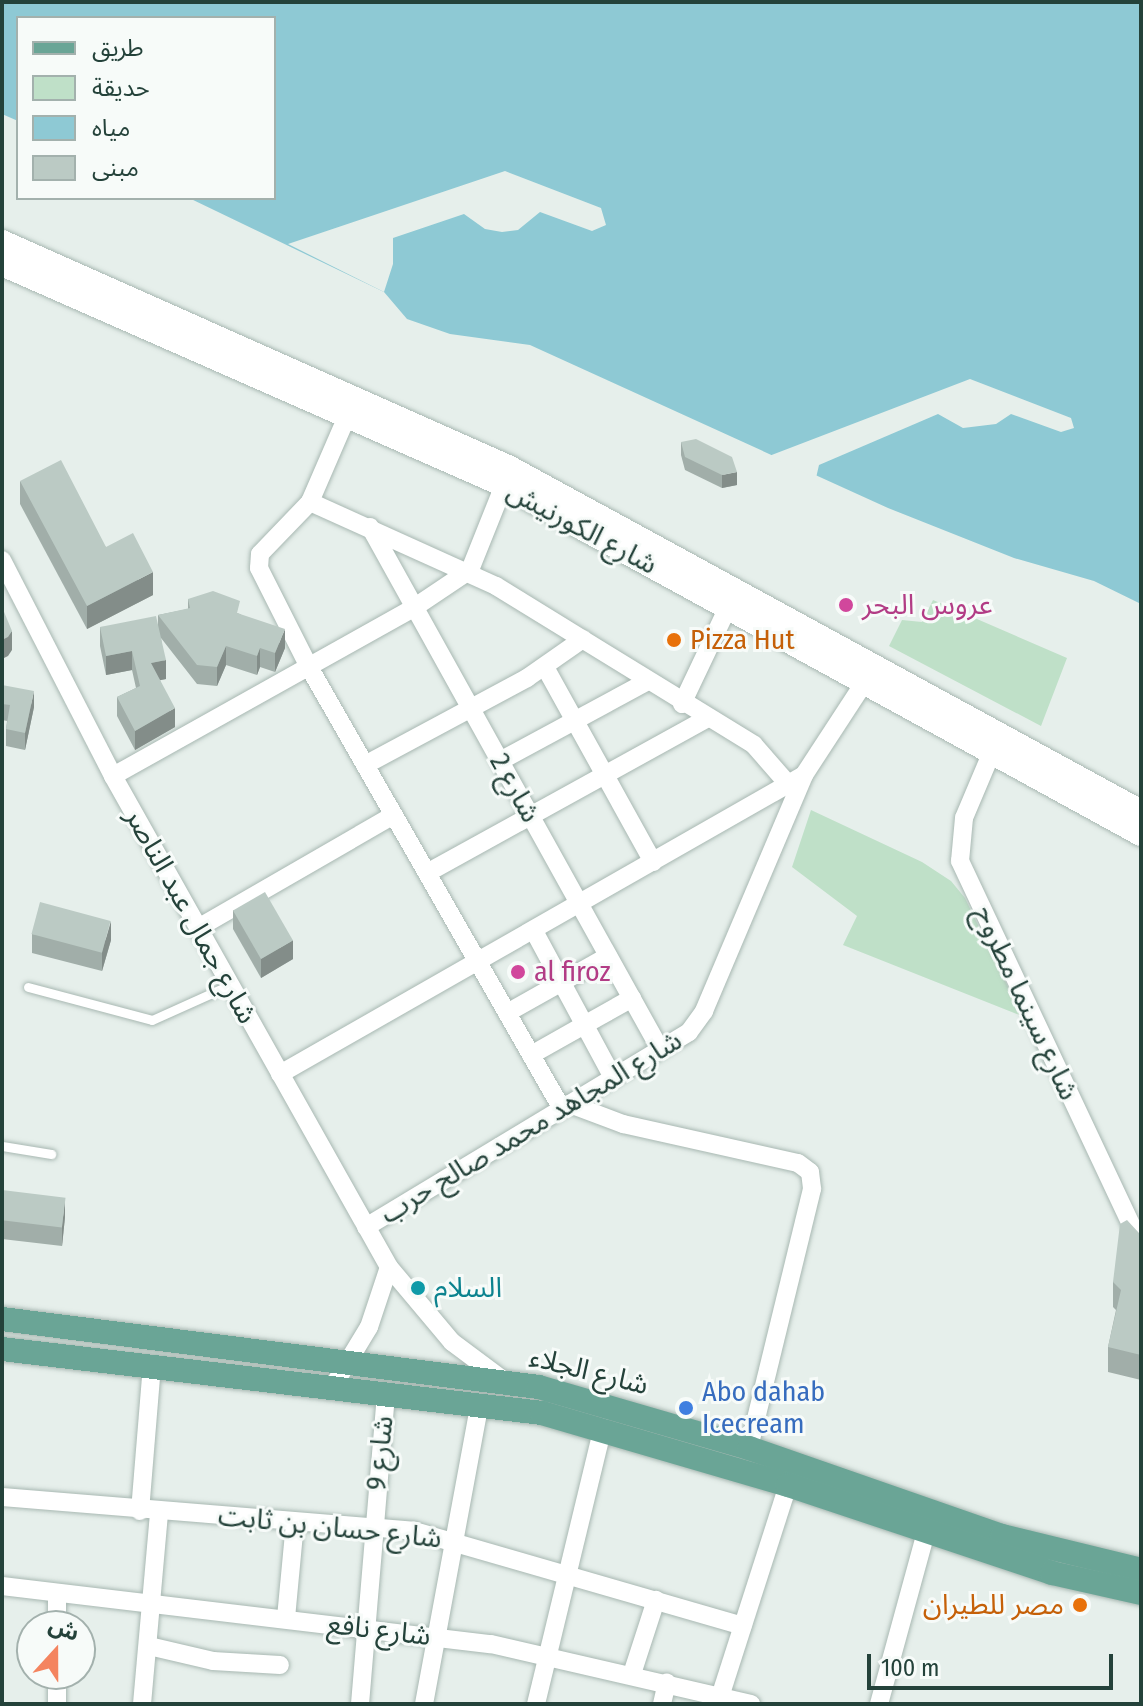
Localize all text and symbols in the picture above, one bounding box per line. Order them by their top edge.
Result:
legend [16,16,276,200]
text: طريق [92,34,144,62]
text: حديقة [92,74,150,102]
text: مياه [92,114,130,142]
text: مبنى [92,154,139,182]
street label: شارع الكورنيش [501,474,663,582]
place label: عروس البحر [862,588,993,622]
marker: عروس البحر [837,596,855,614]
place label: Pizza Hut [690,623,795,657]
marker: Pizza Hut [665,631,683,649]
street label: شارع 2 [482,748,548,828]
street label: شارع جمال عبد الناصر [118,802,264,1030]
street label: شارع سينما مطروح [966,901,1086,1105]
place label: al firoz [534,955,611,989]
marker: al firoz [509,963,527,981]
street label: شارع المجاهد محمد صالح حرب [374,1024,688,1230]
place label: السلام [434,1271,502,1305]
marker: السلام [409,1279,427,1297]
street label: شارع الجلاء [526,1340,652,1402]
place label: Abo dahab Icecream [702,1375,825,1441]
marker: Abo dahab Icecream [677,1399,695,1417]
street label: شارع 9 [359,1414,401,1492]
street label: شارع حسان بن ثابت [217,1499,443,1555]
place label: مصر للطيران [923,1588,1064,1622]
marker: مصر للطيران [1071,1596,1089,1614]
street label: شارع نافع [325,1607,433,1653]
north arrow [16,1610,96,1690]
text: ش [45,1611,83,1647]
scale bar [871,1638,1117,1688]
text: 100 m [881,1654,939,1682]

